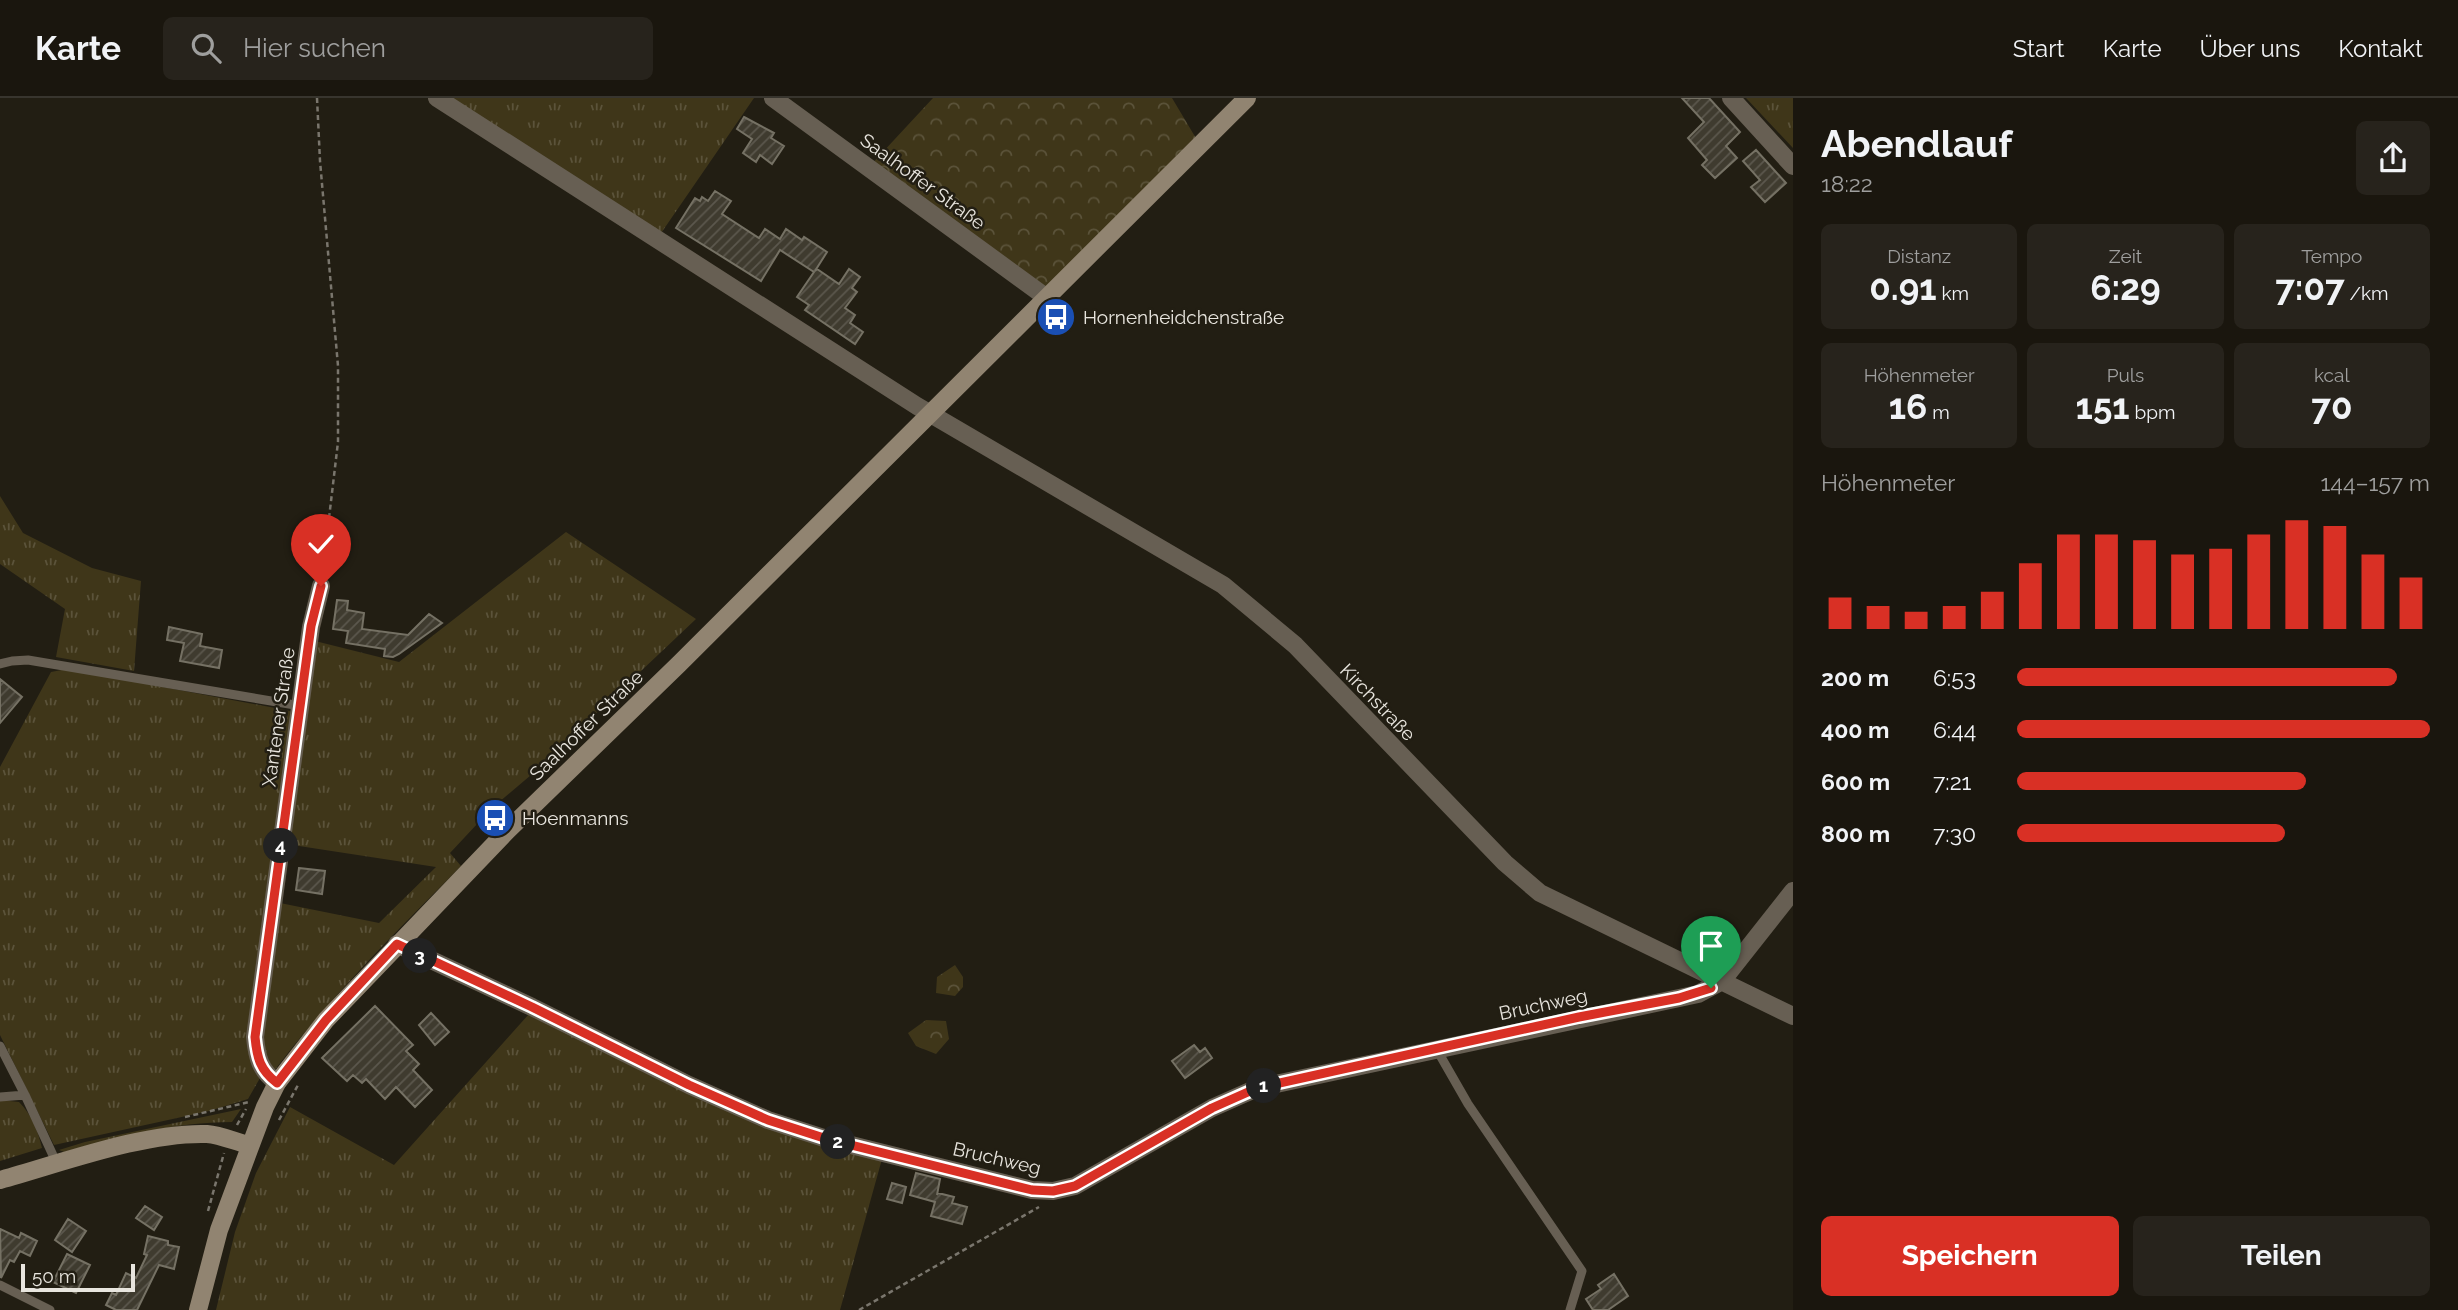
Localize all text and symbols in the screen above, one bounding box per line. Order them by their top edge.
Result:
search box [163,17,653,80]
text: Karte [35,29,121,68]
icon: search [187,29,225,67]
text: Hier suchen [243,33,386,63]
text: Start [2013,34,2065,63]
text: Karte [2103,34,2162,63]
text: Über uns [2200,34,2300,63]
text: Kontakt [2338,34,2423,63]
text: Abendlauf [1821,121,2012,166]
button: share [2356,121,2430,195]
street label: Saalhoffer Straße [856,128,990,234]
text: 18:22 [1821,170,1873,197]
text: Distanz [1887,245,1951,267]
text: Zeit [2109,245,2142,267]
text: Tempo [2301,245,2362,267]
text: 0.91 [1869,267,1937,308]
text: 6:29 [2090,267,2161,308]
text: 7:07 [2275,267,2345,308]
text: km [1937,282,1969,304]
text: /km [2345,282,2388,304]
bus stop icon: Hornenheidchenstraße [1035,296,1077,338]
place label: Hornenheidchenstraße [1083,306,1284,328]
text: Höhenmeter [1864,364,1975,386]
text: Puls [2107,364,2144,386]
text: kcal [2314,364,2350,386]
text: 16 [1889,386,1927,427]
text: 151 [2076,386,2130,427]
text: 70 [2311,386,2352,427]
text: m [1927,401,1950,423]
text: bpm [2130,401,2175,423]
text: Höhenmeter [1821,469,1955,496]
text: 144–157 m [2321,469,2430,496]
pin [291,514,351,586]
icon: check [302,525,340,563]
street label: Xantener Straße [257,646,299,788]
street label: Kirchstraße [1336,659,1420,745]
text: 200 m [1821,664,1889,691]
text: 6:53 [1933,664,1976,691]
street label: Saalhoffer Straße [525,665,647,785]
text: 400 m [1821,716,1889,743]
text: 6:44 [1933,716,1976,743]
text: 600 m [1821,768,1890,795]
text: 7:21 [1933,768,1971,795]
bus stop icon: Hoenmanns [474,797,516,839]
place label: Hoenmanns [522,807,629,829]
text: 800 m [1821,820,1890,847]
text: 7:30 [1933,820,1976,847]
pin: 4 [264,828,298,864]
text: 4 [275,834,286,856]
pin [1681,916,1741,988]
icon: arrive [1692,927,1730,965]
pin: 3 [402,938,438,974]
text: 3 [414,944,425,966]
street label: Bruchweg [1497,984,1589,1024]
pin: 1 [1246,1068,1282,1104]
text: 1 [1259,1074,1268,1096]
pin: 2 [820,1124,856,1160]
text: 2 [832,1130,843,1152]
street label: Bruchweg [951,1137,1043,1179]
button: Speichern [1821,1216,2119,1296]
button: Teilen [2133,1216,2430,1296]
scale bar [21,1261,135,1293]
text: 50 m [32,1265,76,1287]

